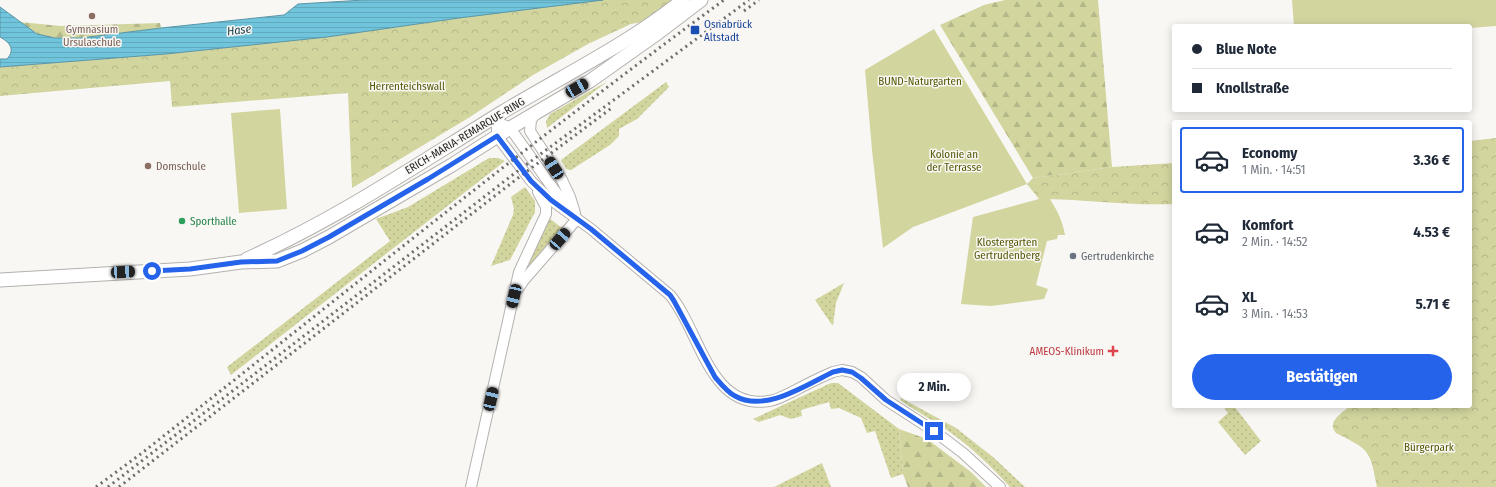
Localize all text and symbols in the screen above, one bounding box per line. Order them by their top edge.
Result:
marker: Gymnasium Ursulaschule [87,11,97,21]
place label: Osnabrück Altstadt [704,18,753,44]
water label: Hase [226,22,252,38]
place label: Gymnasium Ursulaschule [63,23,121,49]
marker: Osnabrück Altstadt [689,24,701,36]
text: Blue Note [1216,40,1277,58]
park label: BUND-Naturgarten [878,75,962,88]
car [564,77,590,99]
text: Knollstraße [1216,79,1289,97]
park label: Herrenteichswall [369,80,445,93]
street label: ERICH-MARIA-REMARQUE-RING [403,95,527,177]
icon: car [1194,142,1230,178]
text: Economy [1242,144,1297,162]
park label: Kolonie an der Terrasse [926,148,982,174]
text: 3.36 € [1413,151,1450,169]
car [542,155,566,181]
place label: Domschule [156,160,206,173]
marker: Domschule [143,161,153,171]
text: 1 Min. · 14:51 [1242,162,1306,177]
icon: car [1194,214,1230,250]
place label: Sporthalle [190,215,237,228]
marker: Sporthalle [177,216,187,226]
text: Komfort [1242,216,1293,234]
text: 4.53 € [1413,223,1450,241]
car [548,226,572,252]
text: 2 Min. · 14:52 [1242,234,1308,249]
park label: Klostergarten Gertrudenberg [974,236,1041,262]
place label: Gertrudenkirche [1081,250,1154,263]
marker: Gertrudenkirche [1068,251,1078,261]
route start [143,262,161,280]
car [111,265,135,279]
car [505,283,523,309]
icon: car [1194,286,1230,322]
text: XL [1242,288,1257,306]
text: 5.71 € [1415,295,1450,313]
text: 3 Min. · 14:53 [1242,306,1308,321]
place label: AMEOS-Klinikum [1030,345,1104,358]
marker: AMEOS-Klinikum [1107,345,1119,357]
button: Bestätigen [1192,354,1452,400]
callout: 2 Min. [897,373,971,401]
text: 2 Min. [918,379,950,394]
car [482,386,500,412]
route end [925,422,943,440]
park label: Bürgerpark [1404,441,1455,454]

